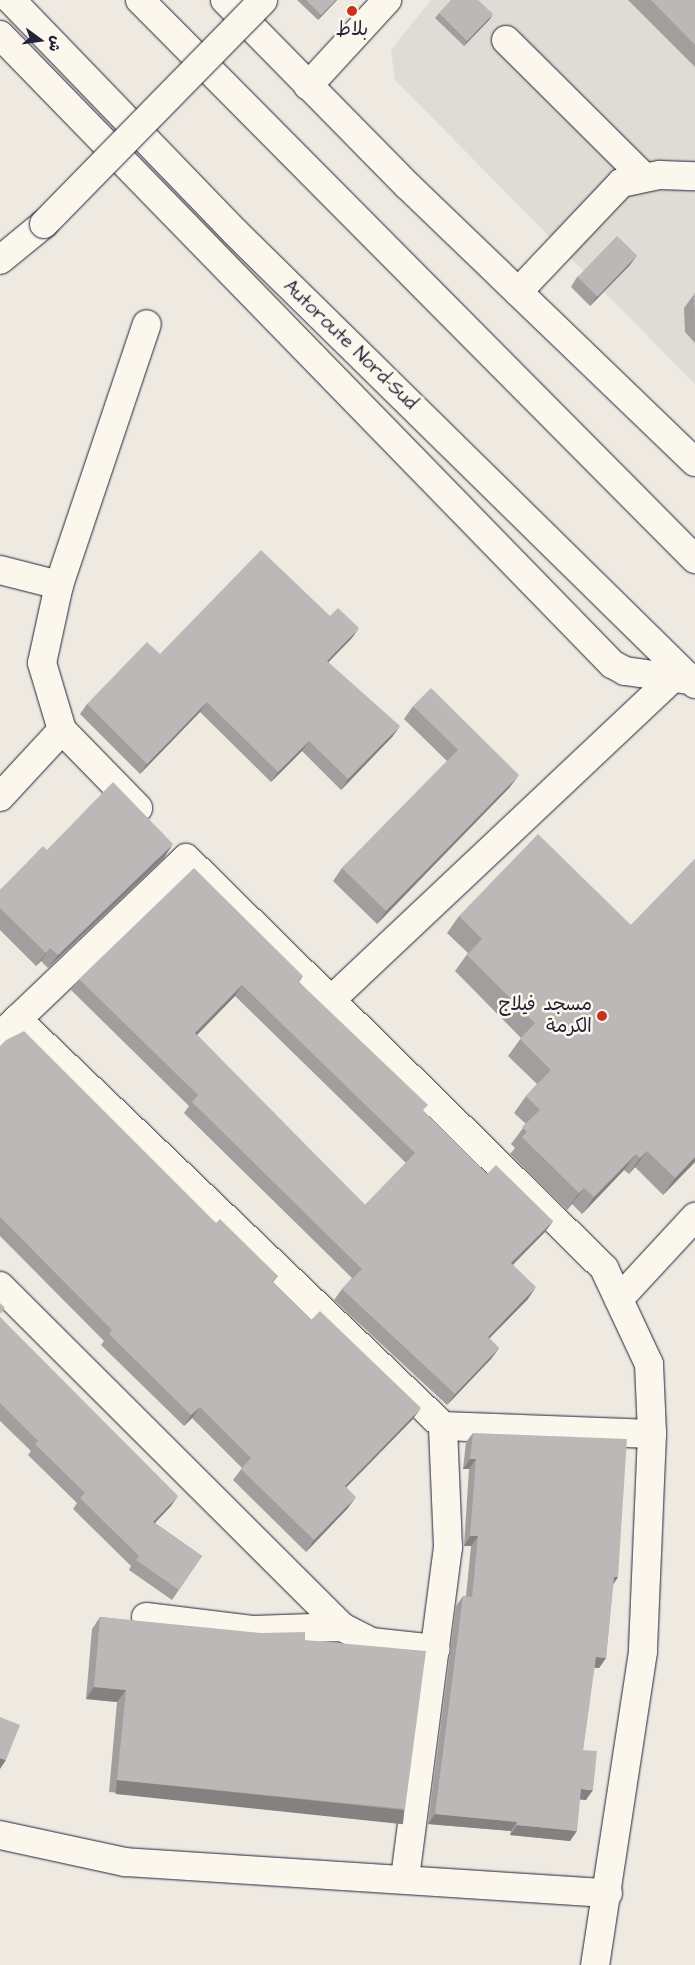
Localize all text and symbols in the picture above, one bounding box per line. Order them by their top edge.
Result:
marker: بلاط [346,5,358,17]
north arrow [15,15,65,65]
place label: بلاط [336,19,368,41]
text: ش [43,34,66,54]
street label: Autoroute Nord-Sud [278,275,422,415]
place label: مسجد فيلاج الكرمة [499,994,592,1038]
marker: مسجد فيلاج الكرمة [596,1010,608,1022]

